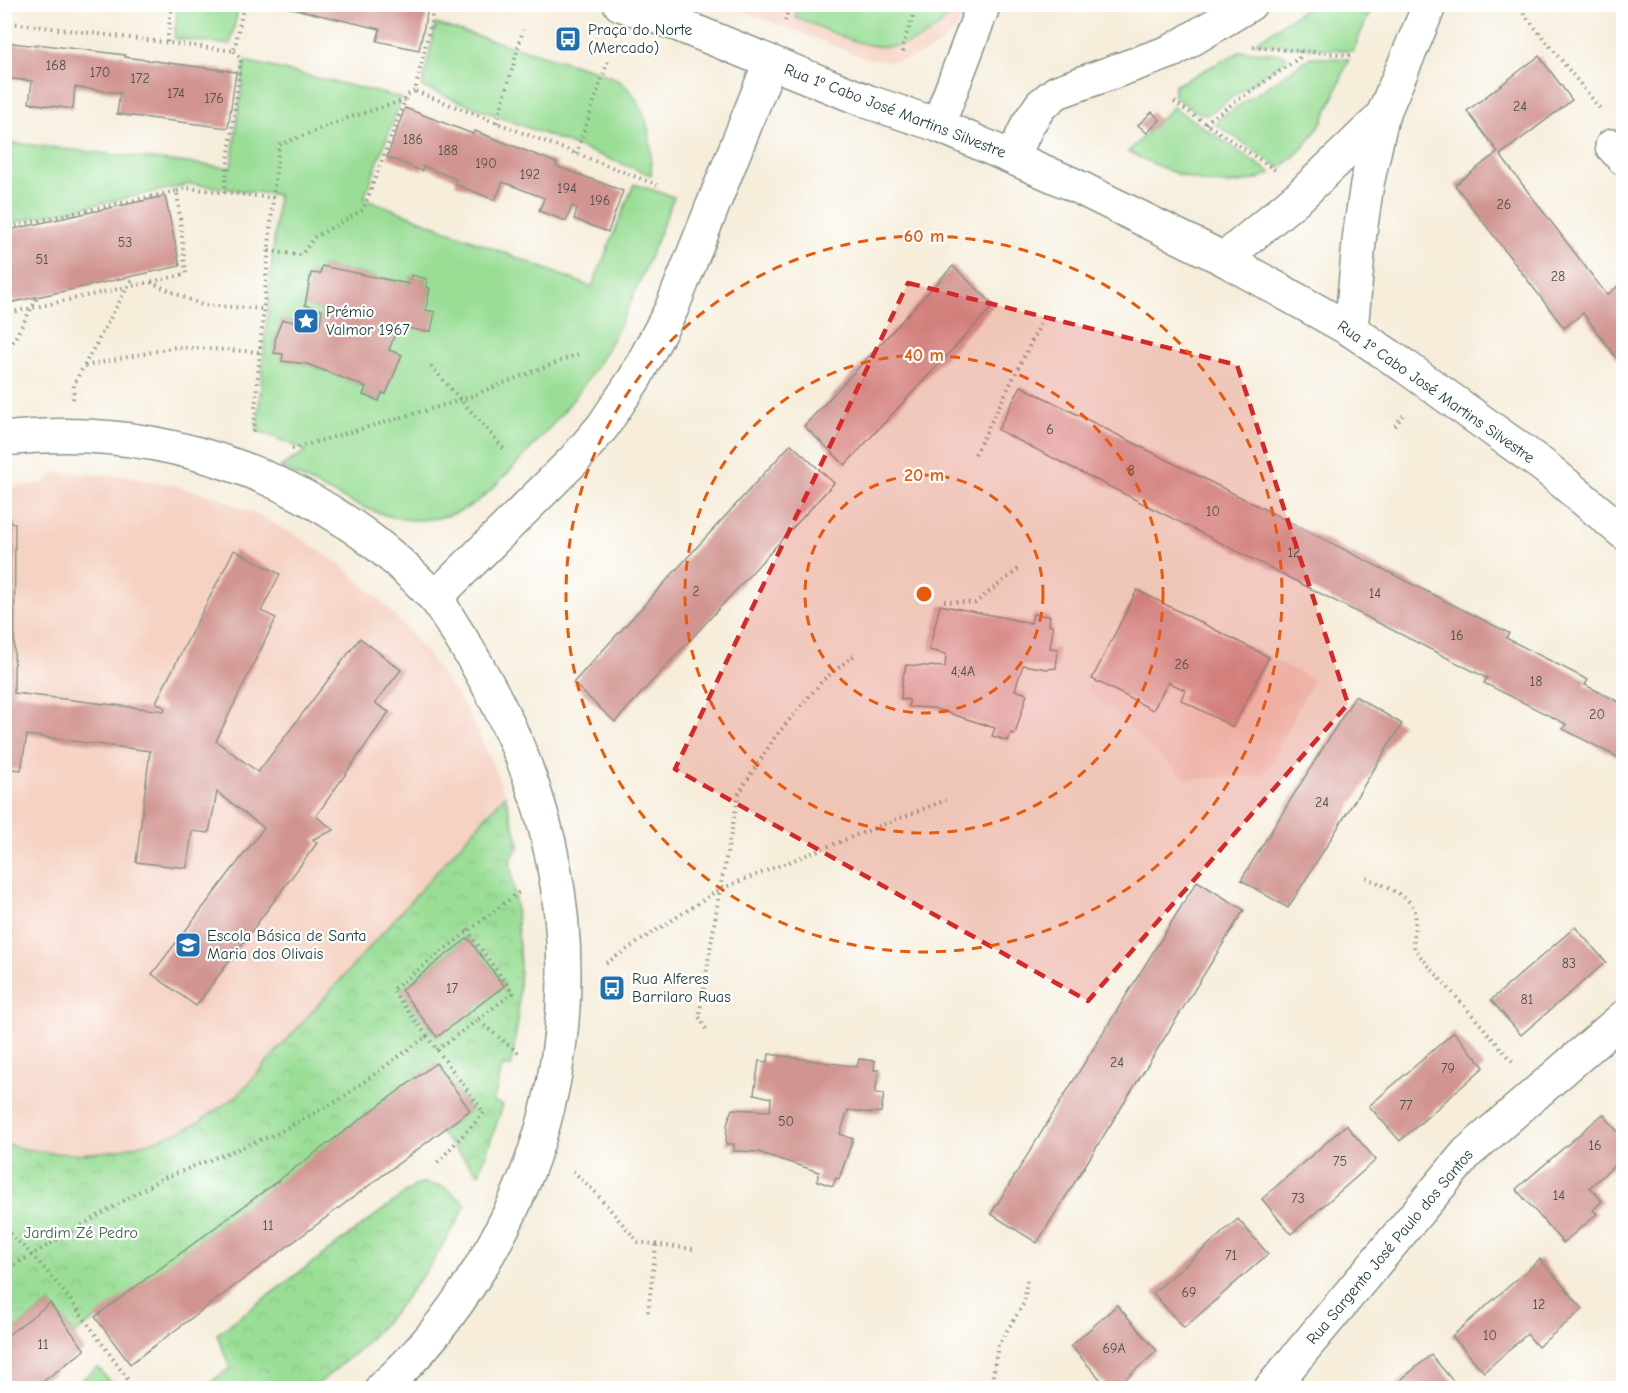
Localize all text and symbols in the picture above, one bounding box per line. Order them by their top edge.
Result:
place label: Praça do Norte (Mercado) [588,21,692,57]
bus stop icon: Praça do Norte (Mercado) [553,24,583,54]
house number: 168 [46,57,66,74]
street label: Rua 1º Cabo José Martins Silvestre [781,60,1009,162]
house number: 170 [90,64,110,81]
house number: 172 [130,70,150,87]
house number: 174 [167,85,185,102]
house number: 176 [204,90,224,107]
house number: 24 [1513,98,1527,115]
house number: 186 [403,131,423,148]
house number: 188 [438,142,458,159]
house number: 190 [475,155,497,172]
house number: 192 [520,166,540,183]
house number: 194 [557,180,577,197]
house number: 196 [590,192,610,209]
house number: 26 [1497,196,1511,213]
text: 60 m [904,226,944,247]
house number: 53 [118,234,132,251]
house number: 51 [35,251,49,268]
house number: 28 [1551,268,1565,285]
place label: Prémio Valmor 1967 [326,303,410,339]
place icon: Prémio Valmor 1967 [291,306,321,336]
street label: Rua 1º Cabo José Martins Silvestre [1334,317,1538,467]
text: 40 m [904,345,944,366]
house number: 6 [1046,421,1054,438]
house number: 8 [1127,462,1135,479]
text: 20 m [904,465,944,486]
house number: 10 [1206,503,1220,520]
house number: 12 [1288,544,1300,561]
house number: 2 [692,583,700,600]
centre of rings [914,584,934,604]
house number: 14 [1369,585,1381,602]
house number: 16 [1450,627,1464,644]
house number: 26 [1175,656,1189,673]
house number: 4;4A [951,663,975,680]
house number: 18 [1530,673,1542,690]
house number: 20 [1589,706,1605,723]
house number: 24 [1315,794,1329,811]
place label: Escola Básica de Santa Maria dos Olivais [207,927,366,963]
school or university icon: Escola Básica de Santa Maria dos Olivais [173,930,203,960]
house number: 83 [1562,955,1576,972]
place label: Rua Alferes Barrilaro Ruas [632,970,731,1006]
bus stop icon: Rua Alferes Barrilaro Ruas [597,973,627,1003]
house number: 17 [446,980,458,997]
house number: 81 [1521,991,1533,1008]
house number: 24 [1110,1054,1124,1071]
house number: 79 [1441,1060,1455,1077]
house number: 77 [1399,1097,1413,1114]
house number: 50 [778,1113,794,1130]
house number: 16 [1588,1137,1602,1154]
street label: Rua Sargento José Paulo dos Santos [1303,1146,1477,1348]
house number: 75 [1333,1153,1347,1170]
house number: 14 [1553,1187,1565,1204]
house number: 73 [1291,1190,1305,1207]
house number: 11 [262,1217,274,1234]
park label: Jardim Zé Pedro [24,1224,138,1242]
house number: 71 [1225,1247,1237,1264]
house number: 69 [1181,1284,1197,1301]
house number: 12 [1533,1296,1545,1313]
house number: 10 [1483,1327,1497,1344]
house number: 11 [37,1336,49,1353]
house number: 69A [1102,1340,1126,1357]

